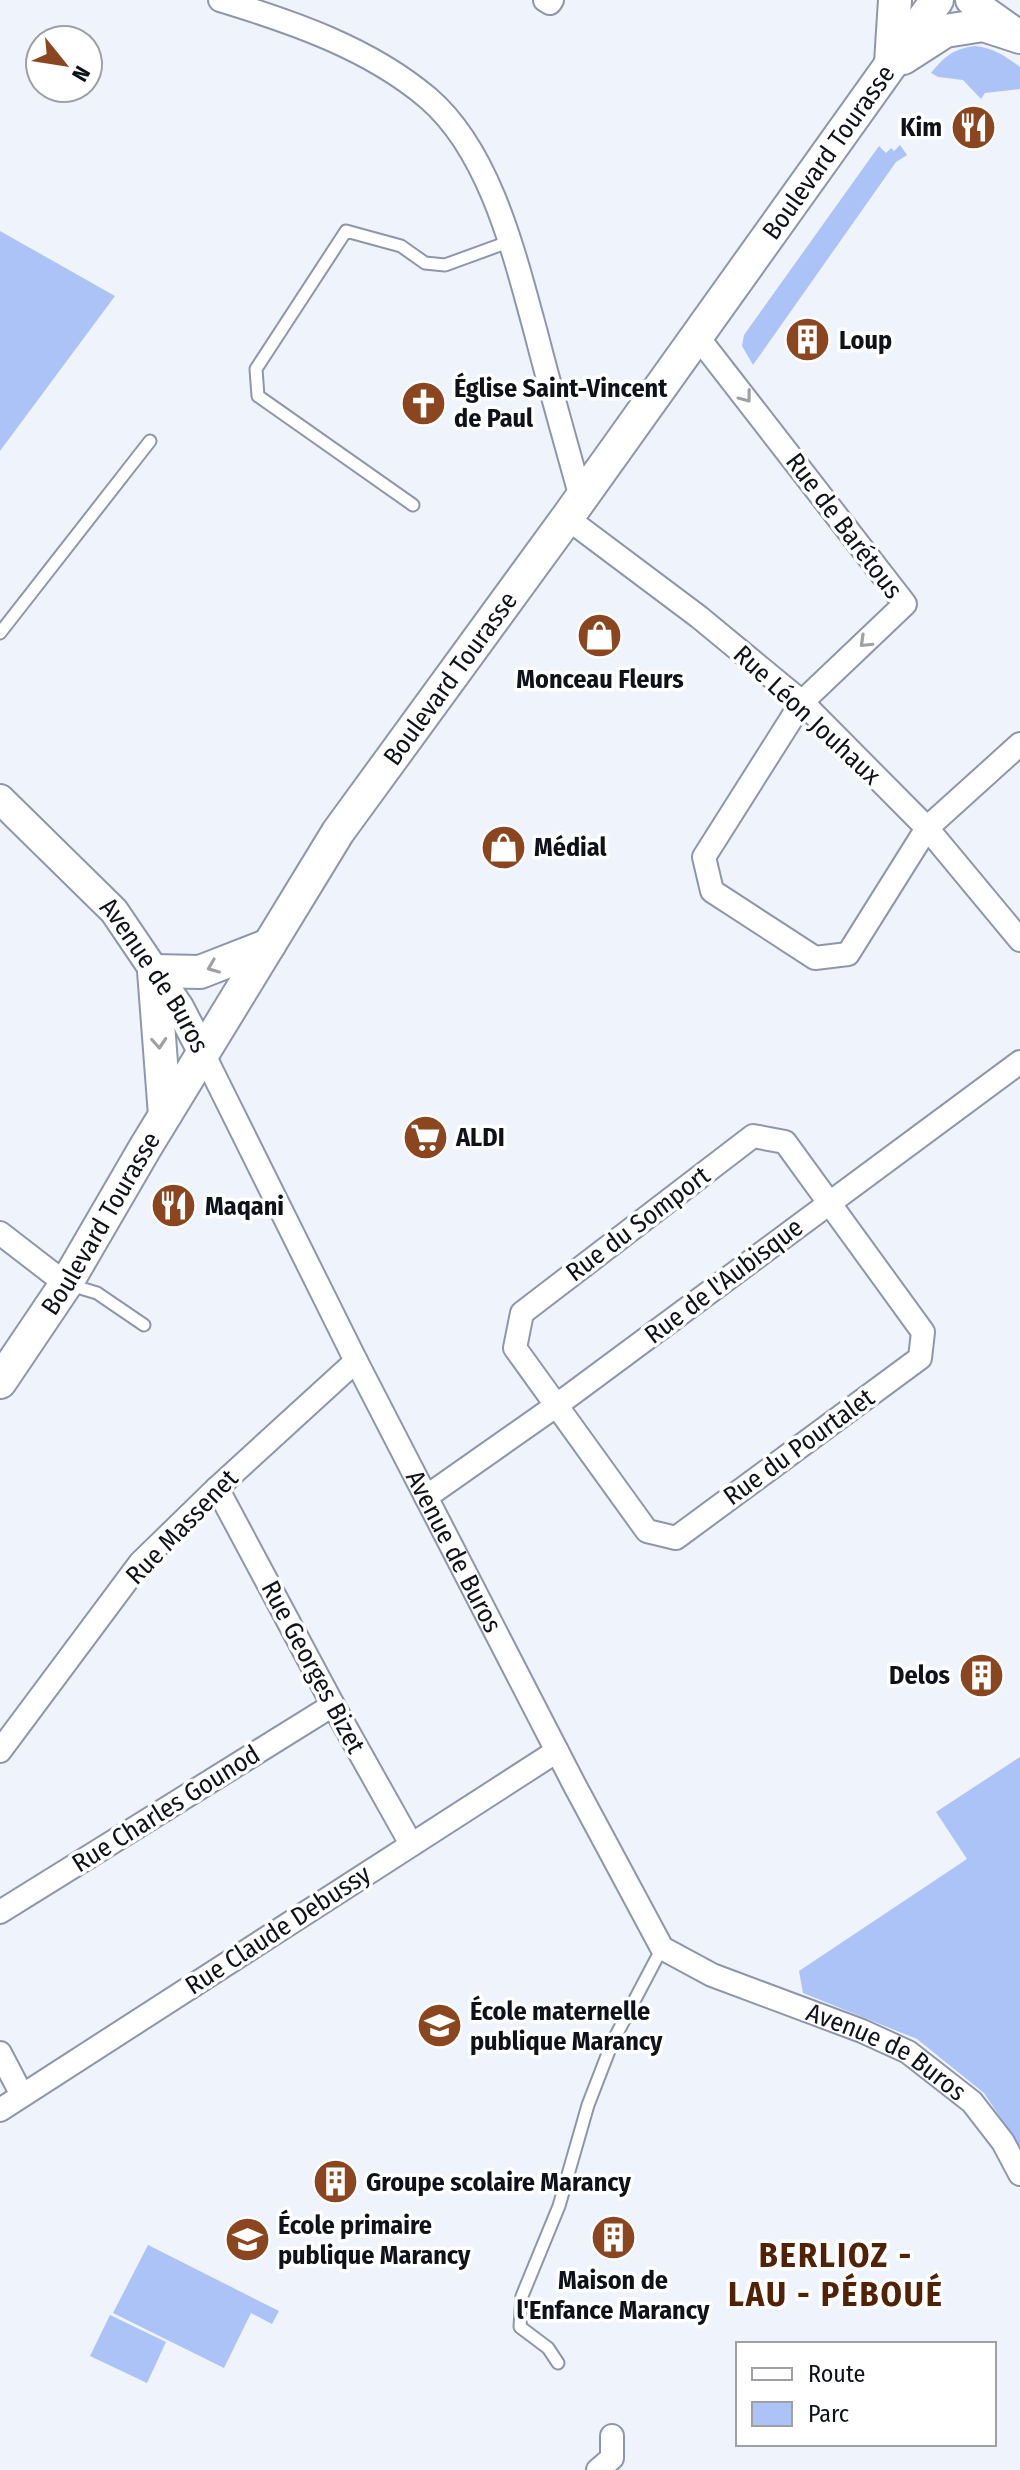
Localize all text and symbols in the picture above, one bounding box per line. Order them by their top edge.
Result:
north arrow [24,24,104,104]
street label: Boulevard Tourasse [756,59,901,245]
text: N [66,61,96,86]
restaurant icon: Kim [949,103,997,151]
place label: Kim [900,112,942,143]
building icon: Loup [784,316,832,364]
place label: Loup [839,325,892,356]
place label: Église Saint-Vincent de Paul [454,372,668,434]
church icon: Église Saint-Vincent de Paul [399,379,447,427]
one-way arrow [736,388,750,403]
street label: Rue de Barétous [779,447,909,605]
street label: Boulevard Tourasse [377,586,524,771]
shop icon: Monceau Fleurs [576,612,624,660]
one-way arrow [860,633,874,647]
street label: Rue Léon Jouhaux [727,639,887,791]
place label: Monceau Fleurs [516,664,684,695]
shop icon: Médial [479,823,527,871]
place label: Médial [534,832,607,863]
street label: Avenue de Buros [94,891,216,1058]
one-way arrow [207,957,221,974]
one-way arrow [150,1037,167,1050]
supermarket icon: ALDI [401,1113,449,1161]
place label: ALDI [455,1122,505,1153]
street label: Boulevard Tourasse [34,1126,167,1321]
street label: Rue du Somport [560,1160,716,1288]
restaurant icon: Maqani [150,1182,198,1230]
place label: Maqani [205,1191,284,1222]
street label: Rue de l'Aubisque [639,1212,809,1350]
street label: Rue du Pourtalet [718,1382,881,1512]
street label: Rue Massenet [120,1463,245,1591]
street label: Avenue de Buros [399,1465,509,1638]
street label: Rue Georges Bizet [254,1575,372,1759]
building icon: Delos [957,1651,1005,1699]
place label: Delos [889,1660,950,1691]
street label: Rue Charles Gounod [66,1739,266,1879]
street label: Rue Claude Debussy [180,1858,377,2001]
place label: École maternelle publique Marancy [470,1995,663,2057]
street label: Avenue de Buros [802,1996,972,2107]
school or university icon: École maternelle publique Marancy [415,2002,463,2050]
building icon: Groupe scolaire Marancy [311,2158,359,2206]
place label: Groupe scolaire Marancy [366,2167,632,2198]
place label: École primaire publique Marancy [278,2209,471,2271]
building icon: Maison de l'Enfance Marancy [589,2213,637,2261]
school or university icon: École primaire publique Marancy [223,2216,271,2264]
district label: BERLIOZ - LAU - PÉBOUÉ [728,2235,944,2315]
place label: Maison de l'Enfance Marancy [517,2265,710,2326]
legend [736,2342,996,2446]
text: Route [808,2360,865,2388]
text: Parc [808,2400,849,2428]

